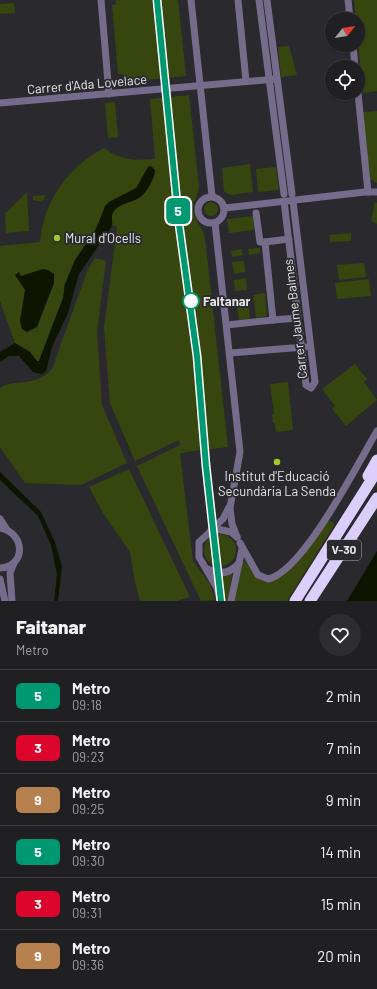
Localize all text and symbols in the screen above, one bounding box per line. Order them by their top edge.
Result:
north arrow [325,12,365,52]
map controls [325,12,365,100]
button: locate [325,60,365,100]
street label: Carrer d'Ada Lovelace [26,71,148,97]
line badge: 5 [165,198,191,224]
text: 5 [174,202,182,219]
place label: Mural d'Ocells [65,230,141,246]
marker: Mural d'Ocells [52,233,62,243]
street label: Carrer Jaume Balmes [280,258,310,380]
marker: Faitanar [182,292,200,310]
place label: Faitanar [203,293,251,309]
marker: Institut d'Educació Secundària La Senda [272,457,282,467]
place label: Institut d'Educació Secundària La Senda [218,468,336,499]
road number: V-30 [327,540,361,560]
button: heart [319,614,361,656]
text: Faitanar [16,615,86,638]
text: Metro [16,642,49,658]
text: Metro [72,679,110,697]
text: 5 [34,687,42,704]
text: 2 min [326,687,361,705]
text: 09:18 [72,697,102,713]
text: Metro [72,731,110,749]
text: 3 [34,739,42,756]
text: 7 min [327,739,361,757]
text: 09:23 [72,749,104,765]
text: Metro [72,783,110,801]
text: 9 [34,791,42,808]
text: 9 min [326,791,361,809]
text: 09:25 [72,801,104,817]
text: Metro [72,835,110,853]
text: 5 [34,843,42,860]
text: 14 min [320,843,361,861]
text: 09:30 [72,853,105,869]
text: Metro [72,887,110,905]
text: 3 [34,895,42,912]
text: 15 min [321,895,361,913]
text: 09:31 [72,905,102,921]
text: Metro [72,939,110,957]
text: 9 [34,947,42,964]
text: 20 min [317,947,361,965]
text: 09:36 [72,957,104,973]

